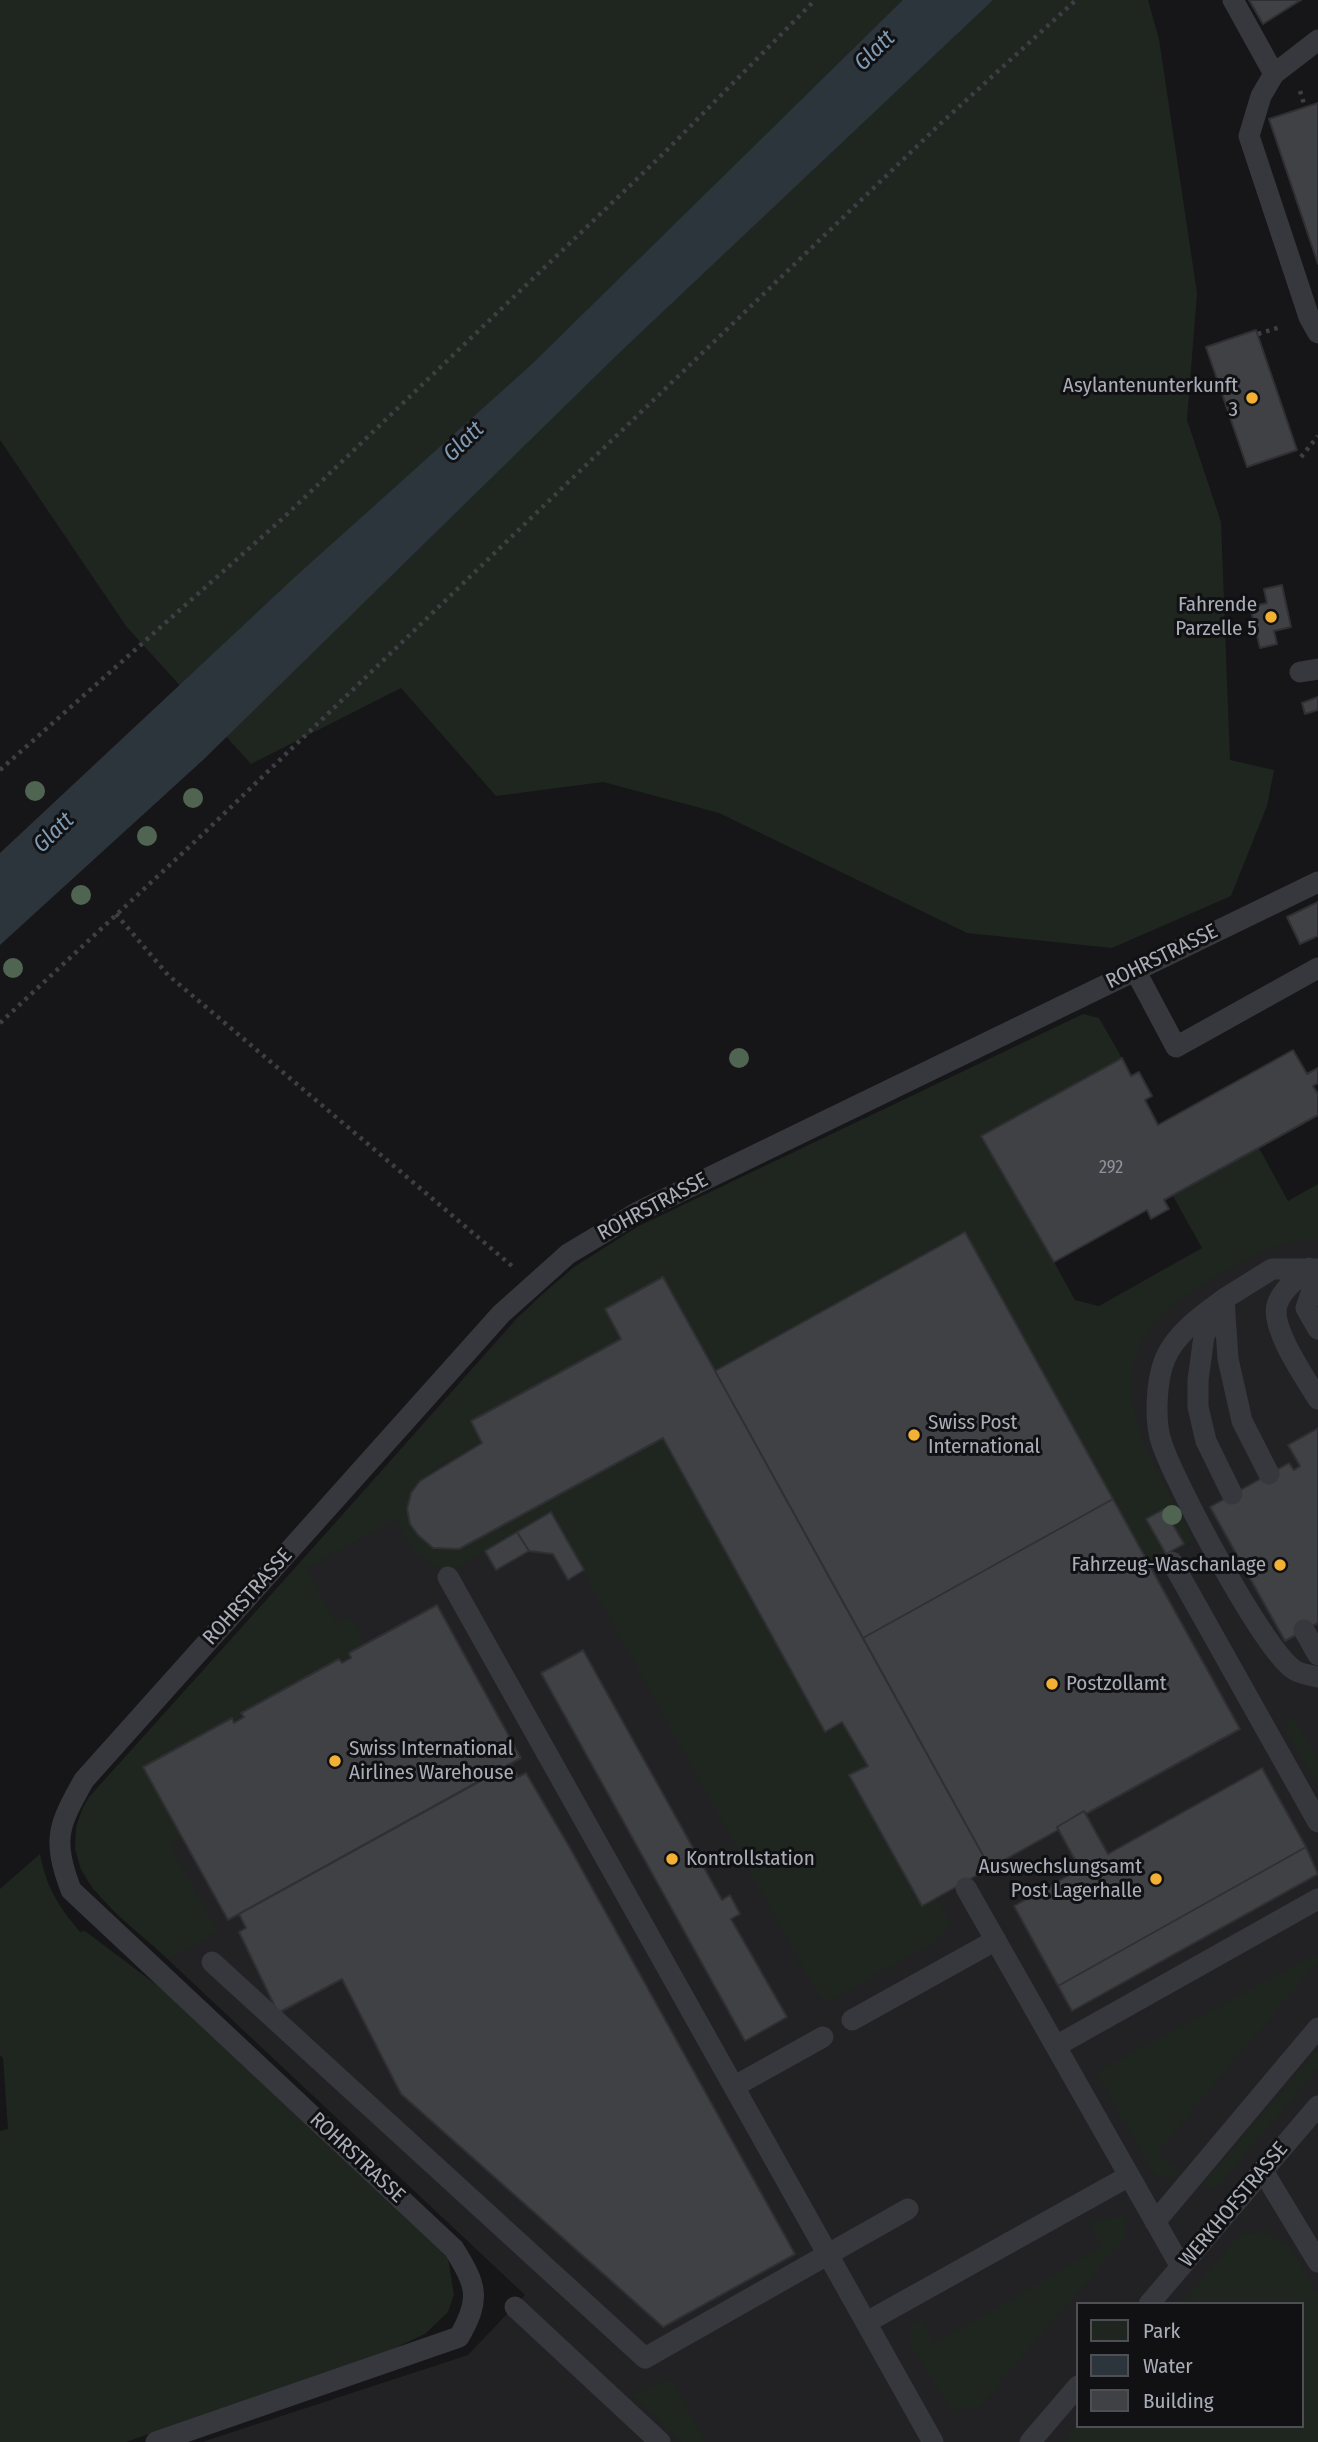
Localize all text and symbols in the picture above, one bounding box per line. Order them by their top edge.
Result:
water label: Glatt [849,25,901,77]
place label: Asylantenunterkunft 3 [1063,373,1238,423]
marker: Asylantenunterkunft 3 [1244,390,1260,406]
water label: Glatt [438,416,490,468]
place label: Fahrende Parzelle 5 [1175,592,1257,642]
marker: Fahrende Parzelle 5 [1263,609,1279,625]
water label: Glatt [28,807,80,859]
street label: ROHRSTRASSE [1102,919,1222,995]
house number: 292 [1099,1157,1123,1179]
street label: ROHRSTRASSE [594,1167,712,1247]
place label: Swiss Post International [928,1410,1040,1460]
marker: Swiss Post International [906,1427,922,1443]
street label: ROHRSTRASSE [198,1544,298,1650]
place label: Fahrzeug-Waschanlage [1072,1552,1266,1578]
marker: Fahrzeug-Waschanlage [1272,1557,1288,1573]
place label: Postzollamt [1066,1671,1167,1697]
marker: Postzollamt [1044,1676,1060,1692]
place label: Swiss International Airlines Warehouse [349,1736,514,1786]
marker: Swiss International Airlines Warehouse [327,1753,343,1769]
place label: Kontrollstation [686,1846,815,1872]
marker: Kontrollstation [664,1851,680,1867]
place label: Auswechslungsamt Post Lagerhalle [979,1854,1142,1904]
marker: Auswechslungsamt Post Lagerhalle [1148,1871,1164,1887]
street label: ROHRSTRASSE [304,2108,410,2208]
street label: WERKHOFSTRASSE [1174,2137,1294,2273]
legend [1076,2302,1304,2428]
text: Park [1143,2318,1180,2344]
text: Water [1143,2353,1193,2379]
text: Building [1143,2388,1214,2414]

